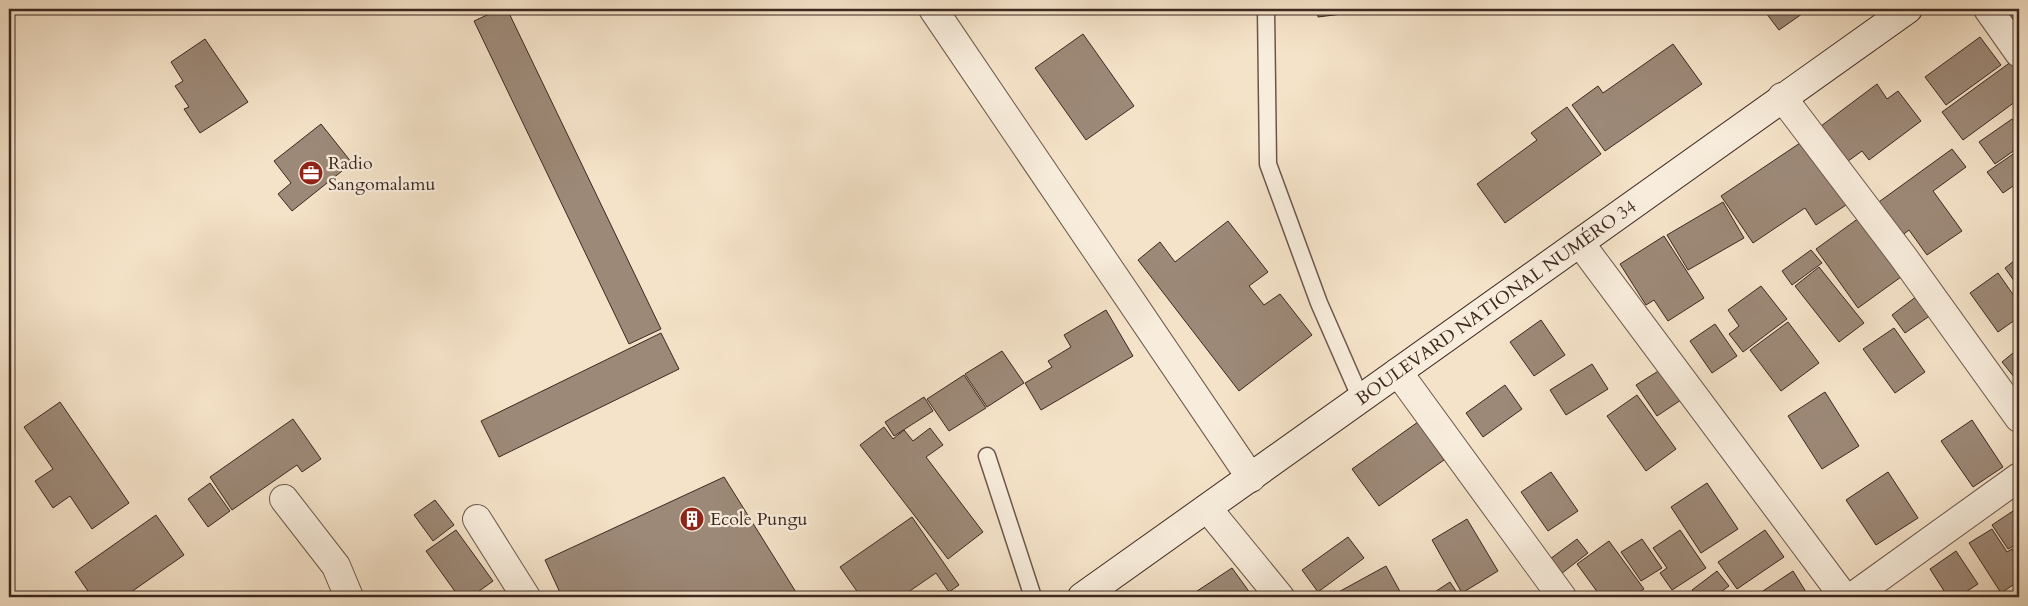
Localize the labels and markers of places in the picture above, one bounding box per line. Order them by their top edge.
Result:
place label: Radio Sangomalamu [328,151,435,197]
office icon: Radio Sangomalamu [298,160,324,186]
building icon: Ecole Pungu [679,506,705,532]
place label: Ecole Pungu [710,507,807,532]

